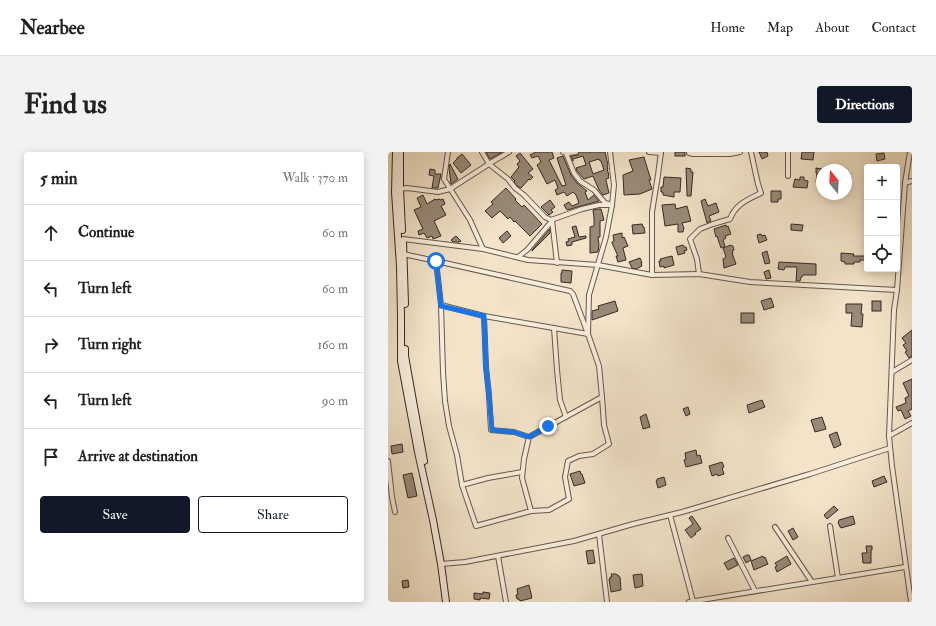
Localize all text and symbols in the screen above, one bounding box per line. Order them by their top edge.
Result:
text: Nearbee [20,16,85,40]
text: Home [710,19,745,36]
text: Map [767,19,793,36]
text: About [815,19,849,36]
text: Contact [871,19,916,36]
button: Directions [817,86,912,123]
text: Find us [24,87,107,122]
north arrow [816,164,852,200]
map controls [864,164,900,272]
button: + [864,164,900,200]
text: 5 min [40,168,78,189]
text: Walk · 370 m [283,170,348,186]
button: − [864,200,900,236]
icon: ahead [40,222,62,244]
text: Continue [78,223,134,242]
text: 60 m [322,225,348,241]
button: locate [864,236,900,272]
route start [427,252,445,270]
icon: left [40,278,62,300]
text: Turn left [78,279,132,298]
text: 60 m [322,281,348,297]
icon: right [40,334,62,356]
text: Turn right [78,335,141,354]
text: 160 m [317,337,348,353]
icon: left [40,390,62,412]
text: Turn left [78,391,132,410]
text: 90 m [322,393,348,409]
route end [539,417,557,435]
icon: arrive [40,446,62,468]
text: Arrive at destination [78,447,198,466]
button: Save [40,496,190,533]
button: Share [198,496,348,533]

